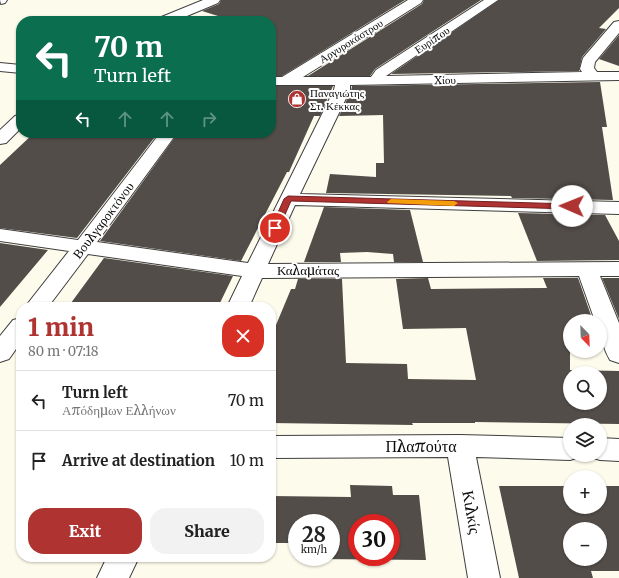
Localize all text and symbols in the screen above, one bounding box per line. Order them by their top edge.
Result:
street label: Αργυροκάστρου [316,16,386,66]
street label: Ευρίπου [412,23,453,57]
text: 70 m [94,29,163,65]
icon: left [28,32,80,84]
text: Turn left [94,64,171,87]
street label: Χίου [434,73,457,87]
place label: Παναγιώτης Στ. Κέκκας [310,86,365,113]
shop icon: Παναγιώτης Στ. Κέκκας [287,89,307,109]
icon: left [72,108,94,130]
icon: ahead [114,108,136,130]
icon: ahead [156,108,178,130]
icon: right [198,108,220,130]
street label: Βουλγαροκτόνου [69,179,138,262]
position arrow [551,185,593,227]
pin [258,211,292,245]
icon: arrive [264,217,286,239]
street label: Καλαμάτας [277,262,340,279]
text: 1 min [28,312,94,343]
north arrow [563,314,607,358]
map controls [563,314,607,566]
button: close [222,315,264,357]
text: 80 m · 07:18 [28,343,99,360]
button: search [563,366,607,410]
text: Turn left [62,383,128,402]
icon: left [28,390,50,412]
text: 70 m [228,391,264,410]
text: Απόδημων Ελλήνων [62,402,176,419]
button: layers [563,418,607,462]
street label: Πλαπούτα [385,436,457,456]
icon: arrive [28,450,50,472]
text: Arrive at destination [62,451,215,470]
text: 10 m [230,451,264,470]
button: + [563,470,607,514]
street label: Κιλκίς [458,489,486,536]
button: Exit [28,508,142,554]
button: Share [150,508,264,554]
speed limit sign: 30 [348,514,400,566]
text: 28 [302,522,326,547]
button: − [563,522,607,566]
text: km/h [301,543,327,556]

